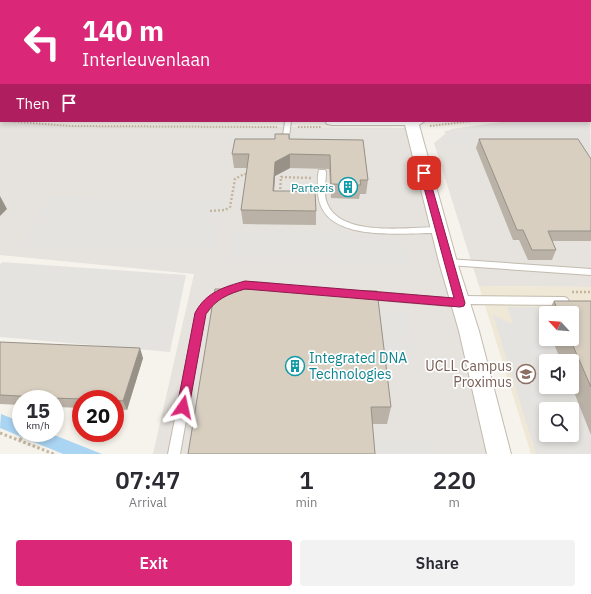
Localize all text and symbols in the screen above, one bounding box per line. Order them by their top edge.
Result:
text: 140 m [82,12,164,49]
icon: left [16,16,68,68]
text: Interleuvenlaan [82,48,210,71]
icon: arrive [58,92,80,114]
text: Then [16,94,50,113]
pin [407,156,441,190]
icon: arrive [413,162,435,184]
building icon: Partezis [337,176,359,198]
place label: Partezis [291,180,334,195]
north arrow [539,306,579,346]
map controls [539,306,579,442]
place label: Integrated DNA Technologies [309,349,407,383]
button: sound [539,354,579,394]
building icon: Integrated DNA Technologies [284,355,306,377]
place label: UCLL Campus Proximus [425,357,512,391]
school or university icon: UCLL Campus Proximus [515,363,537,385]
position arrow [162,386,204,428]
speed limit sign: 20 [72,390,124,442]
text: 15 [26,397,50,424]
button: search [539,402,579,442]
text: km/h [26,419,50,432]
text: 07:47 [115,464,180,496]
text: 1 [299,464,314,496]
text: 220 [433,464,476,496]
text: Arrival [129,494,167,511]
text: min [296,494,318,511]
text: m [449,494,460,511]
button: Exit [16,540,292,586]
button: Share [300,540,575,586]

